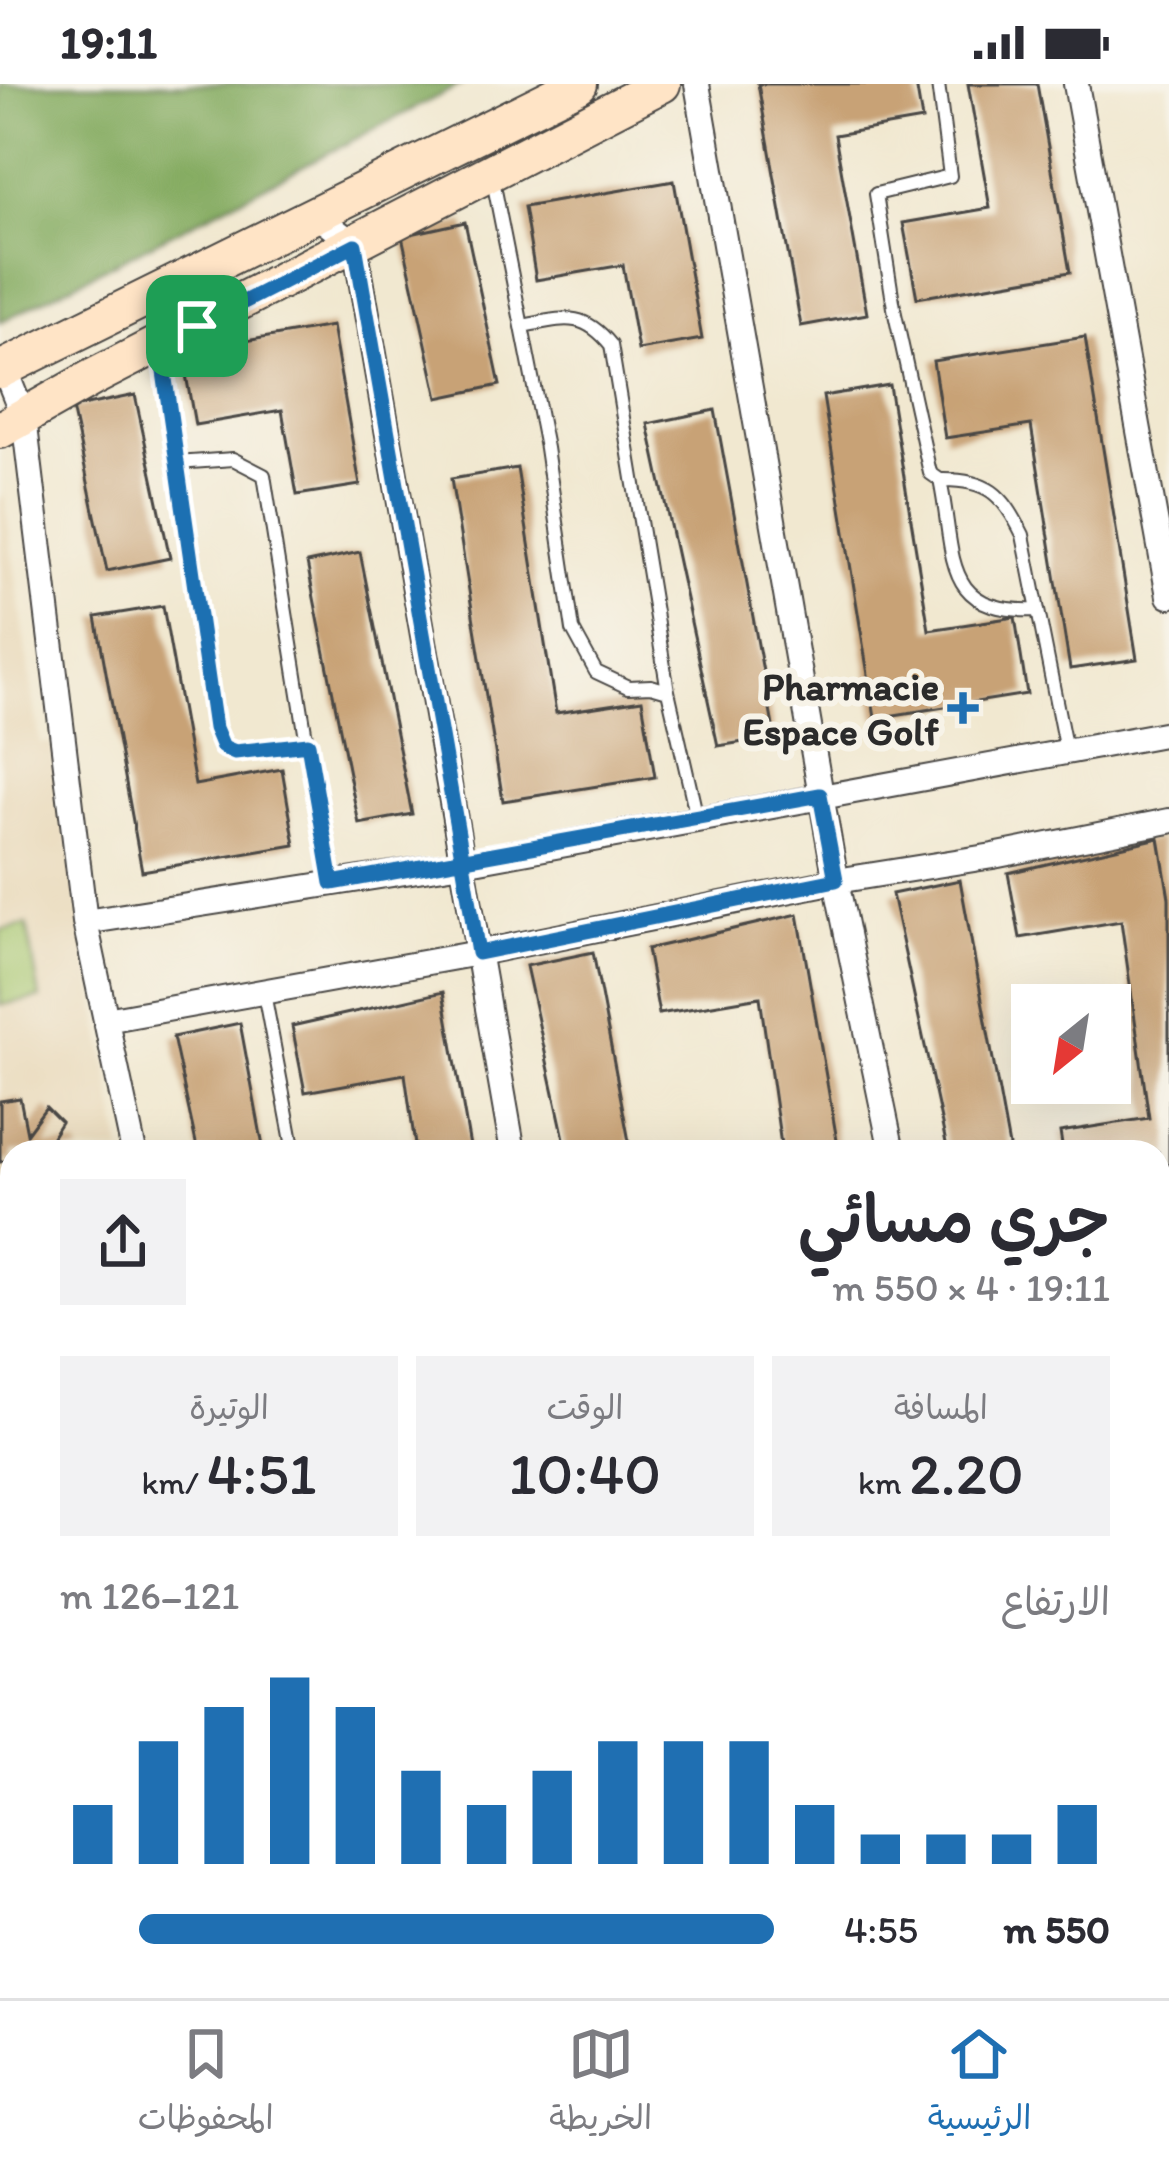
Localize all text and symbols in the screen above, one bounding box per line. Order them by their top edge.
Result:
text: 19:11 [60,15,157,69]
pin [146,275,248,377]
icon: arrive [164,293,230,359]
place label: Pharmacie Espace Golf [743,663,939,755]
marker: Pharmacie Espace Golf [950,695,976,721]
north arrow [1011,984,1131,1104]
map controls [1011,984,1131,1104]
button: share [60,1179,186,1305]
text: جري مسائي [798,1179,1110,1259]
text: 19:11 · 4 × 550 m [832,1264,1110,1311]
text: الوتيرة [189,1388,269,1427]
text: الوقت [547,1388,624,1427]
text: المسافة [894,1388,988,1427]
text: 4:51 [206,1437,317,1509]
text: 10:40 [509,1437,661,1509]
text: 2.20 [909,1437,1024,1509]
text: /km [141,1463,206,1502]
text: km [858,1463,909,1502]
text: 121–126 m [60,1572,239,1619]
text: الارتفاع [1001,1578,1110,1625]
text: 4:55 [844,1906,918,1953]
text: 550 m [1003,1906,1110,1953]
tab: المحفوظات [138,2021,274,2147]
tab: الخريطة [549,2021,652,2147]
tab: الرئيسية [928,2021,1031,2147]

